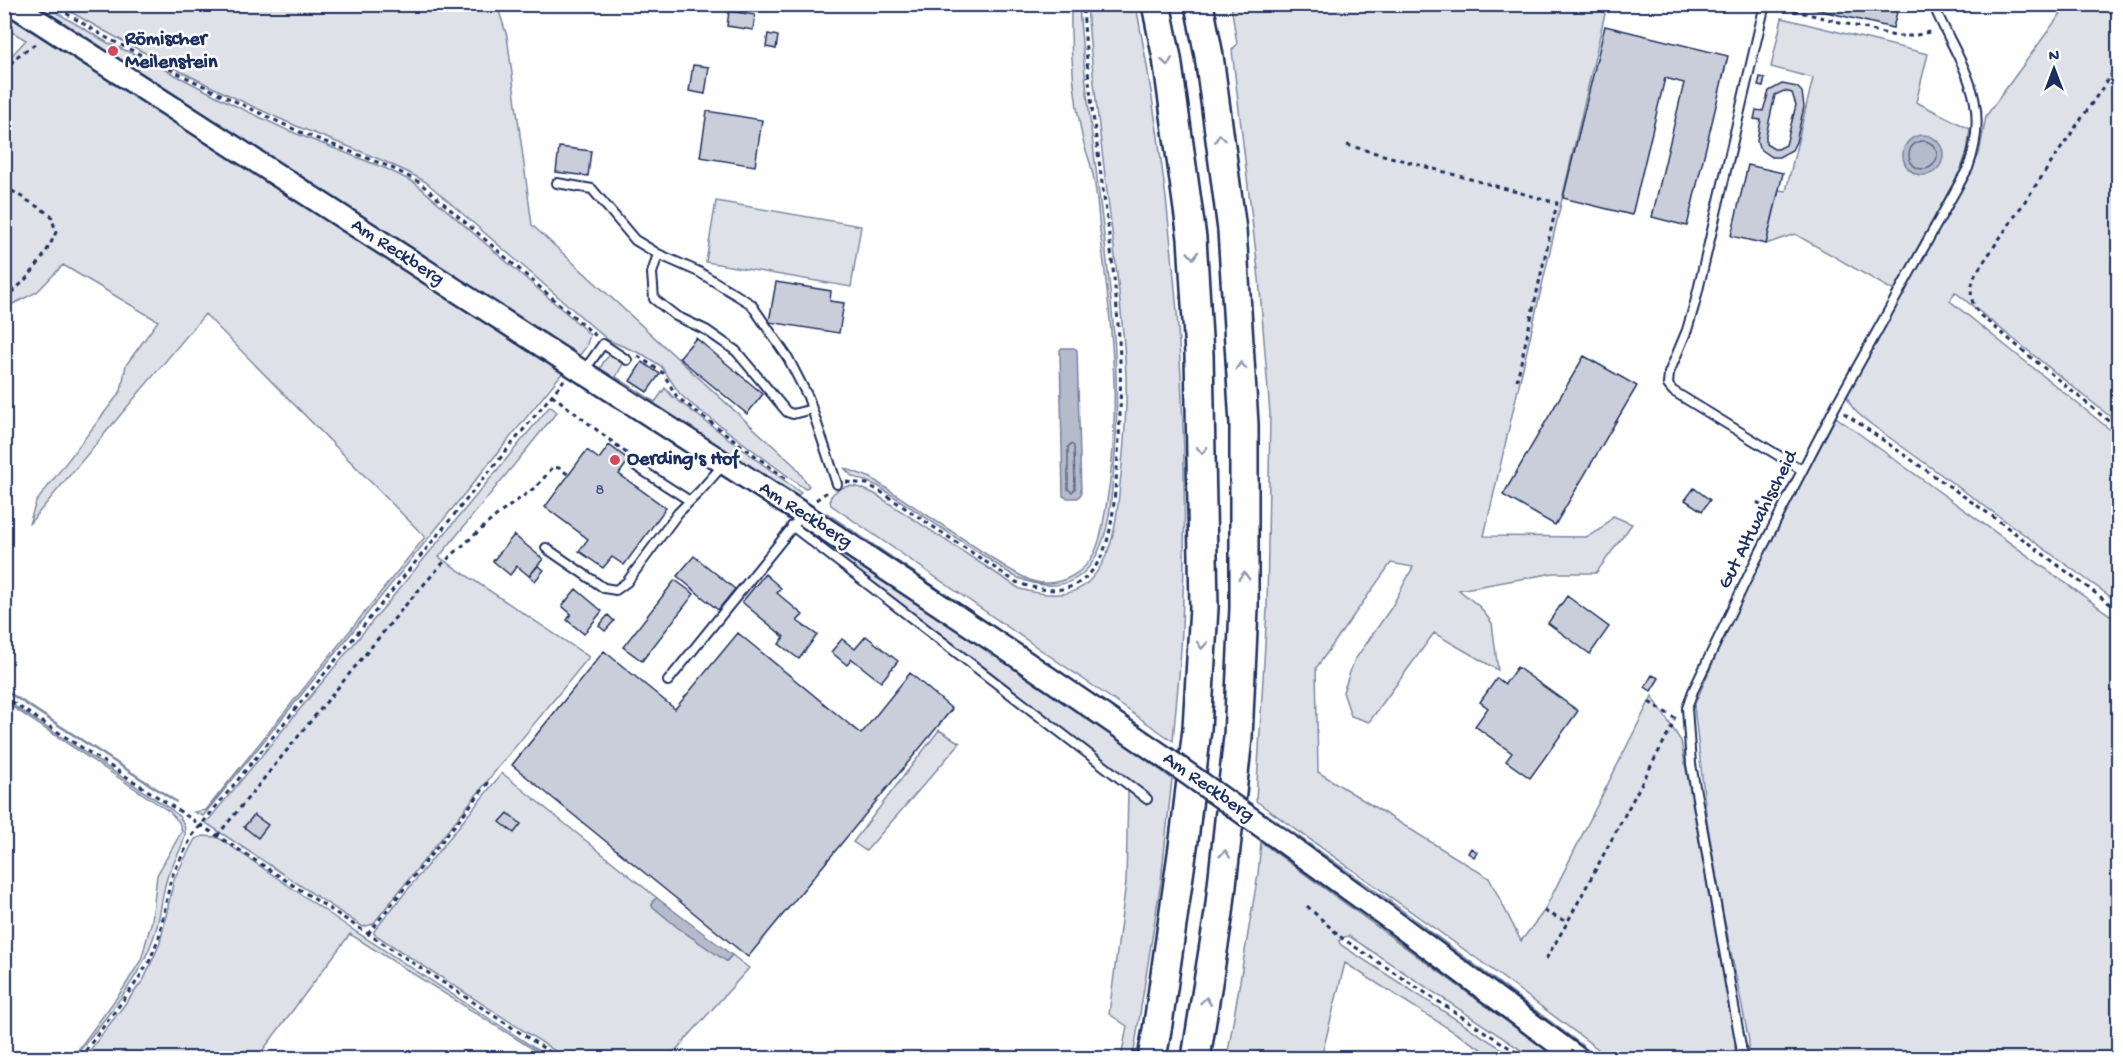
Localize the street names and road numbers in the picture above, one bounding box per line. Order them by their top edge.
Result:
street label: Am Reckberg [346,214,448,292]
street label: Gut Altwahlscheid [1714,445,1805,593]
street label: Am Reckberg [754,477,856,555]
street label: Am Reckberg [1158,748,1258,828]

